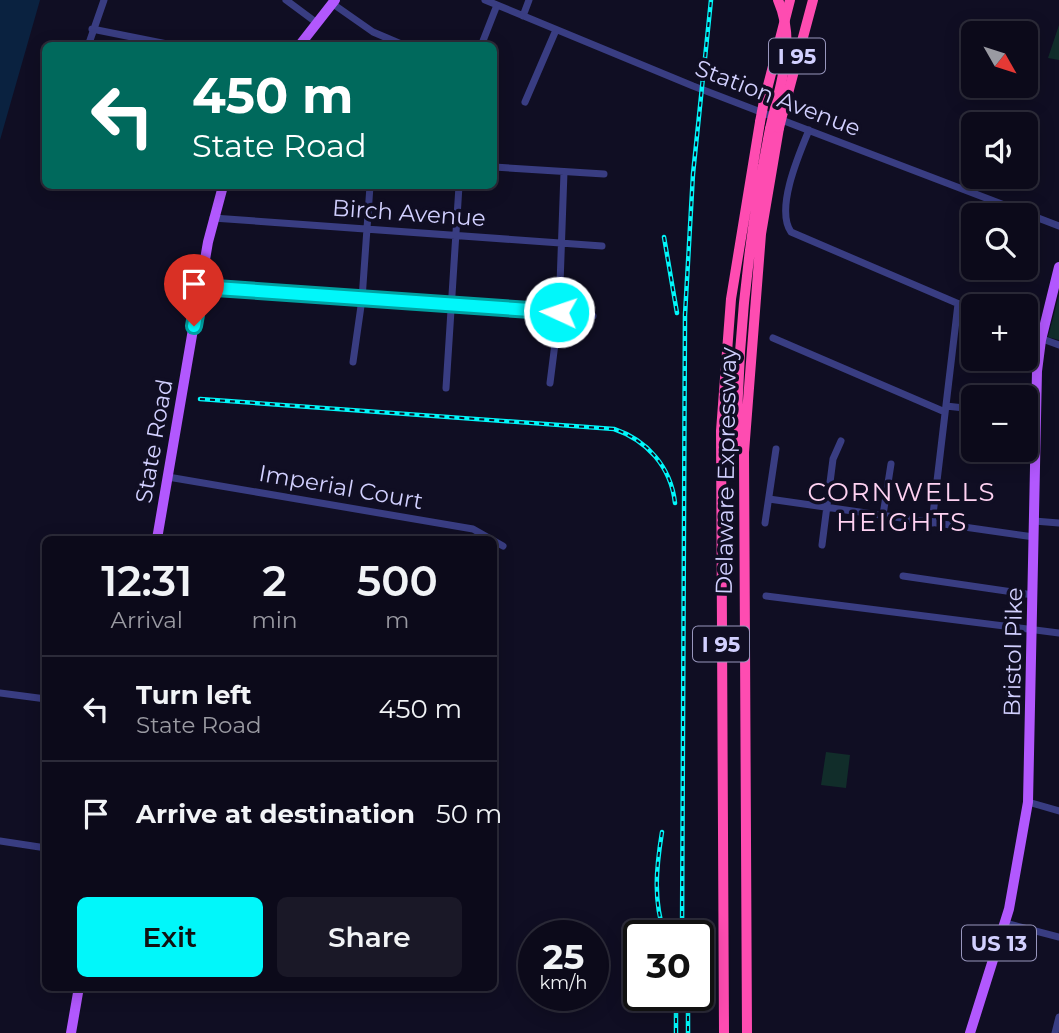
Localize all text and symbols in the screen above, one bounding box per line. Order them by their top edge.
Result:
north arrow [961,21,1038,98]
map controls [961,21,1038,462]
road number: I 95 [769,38,825,74]
street label: Station Avenue [691,54,865,142]
text: 450 m [192,66,353,125]
icon: left [77,70,168,161]
button: sound [961,112,1038,189]
text: State Road [192,126,367,165]
street label: Birch Avenue [331,194,487,232]
button: search [961,203,1038,280]
pin [164,254,224,326]
icon: arrive [175,265,213,303]
position arrow [522,275,596,349]
button: + [961,294,1038,371]
street label: Delaware Expressway [710,346,742,595]
street label: State Road [129,377,179,505]
button: − [961,385,1038,462]
street label: Imperial Court [257,459,425,515]
district label: CORNWELLS HEIGHTS [807,476,997,538]
text: 12:31 [101,555,192,607]
text: 2 [262,555,287,607]
text: 500 [357,555,438,607]
street label: Bristol Pike [998,587,1028,717]
text: Arrival [110,606,183,634]
text: min [251,606,298,634]
text: m [385,606,409,634]
road number: I 95 [693,626,749,662]
text: Turn left [136,679,252,711]
icon: left [77,690,115,728]
text: 450 m [379,693,462,725]
text: State Road [136,711,262,739]
icon: arrive [77,795,115,833]
text: Arrive at destination [136,798,415,830]
text: 50 m [436,798,502,830]
button: Exit [77,897,263,977]
button: Share [277,897,462,977]
speed limit sign: 30 [623,920,714,1011]
road number: US 13 [962,926,1036,960]
text: 25 [543,935,584,978]
text: km/h [539,972,588,994]

